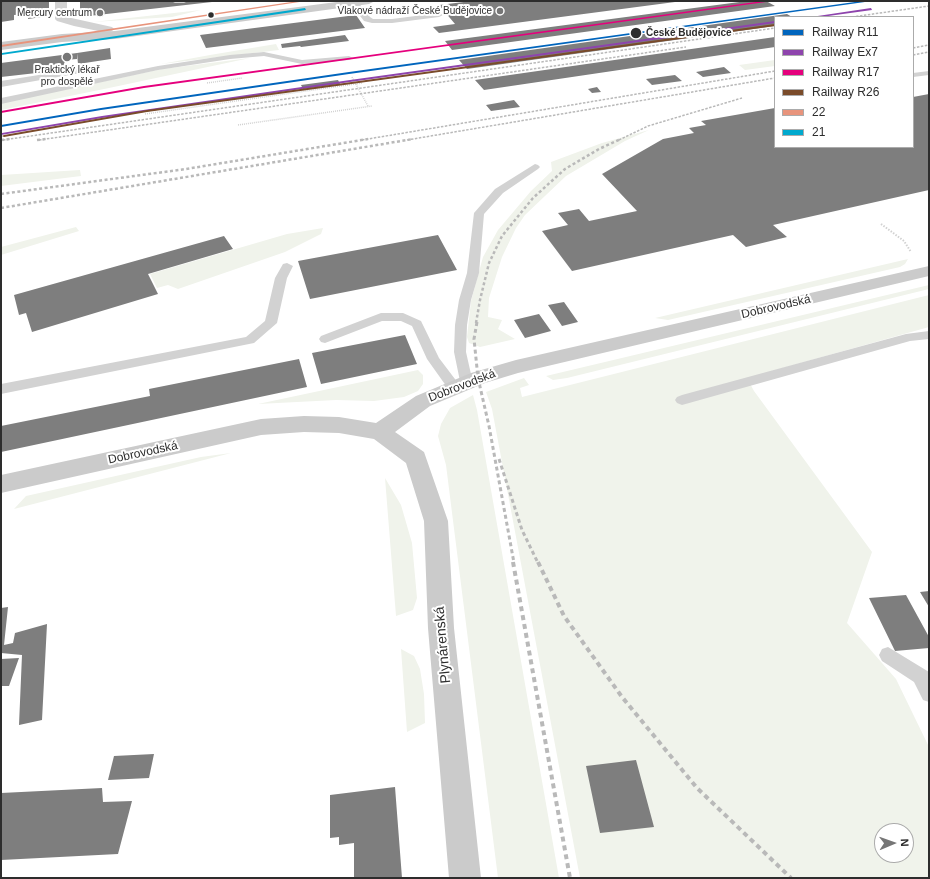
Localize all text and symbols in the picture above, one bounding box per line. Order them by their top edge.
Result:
place label: Vlakové nádraží České Budějovice [337,5,492,17]
marker: Vlakové nádraží České Budějovice [495,6,505,16]
place label: Mercury centrum [17,7,92,19]
marker: Mercury centrum [95,8,105,18]
unlabelled marker [206,10,216,20]
legend [774,16,914,148]
text: Railway R11 [812,25,878,39]
marker: České Budějovice [629,26,643,40]
place label: České Budějovice [646,27,732,39]
text: Railway Ex7 [812,45,878,59]
marker: Praktický lékař pro dospělé [61,51,73,63]
place label: Praktický lékař pro dospělé [34,64,100,88]
text: Railway R17 [812,65,879,79]
text: Railway R26 [812,85,879,99]
text: 22 [812,105,825,119]
text: 21 [812,125,825,139]
street label: Dobrovodská [740,292,812,322]
street label: Dobrovodská [426,367,498,405]
street label: Dobrovodská [107,439,179,467]
street label: Plynárenská [431,606,455,684]
north arrow [874,823,914,863]
text: N [899,838,911,847]

